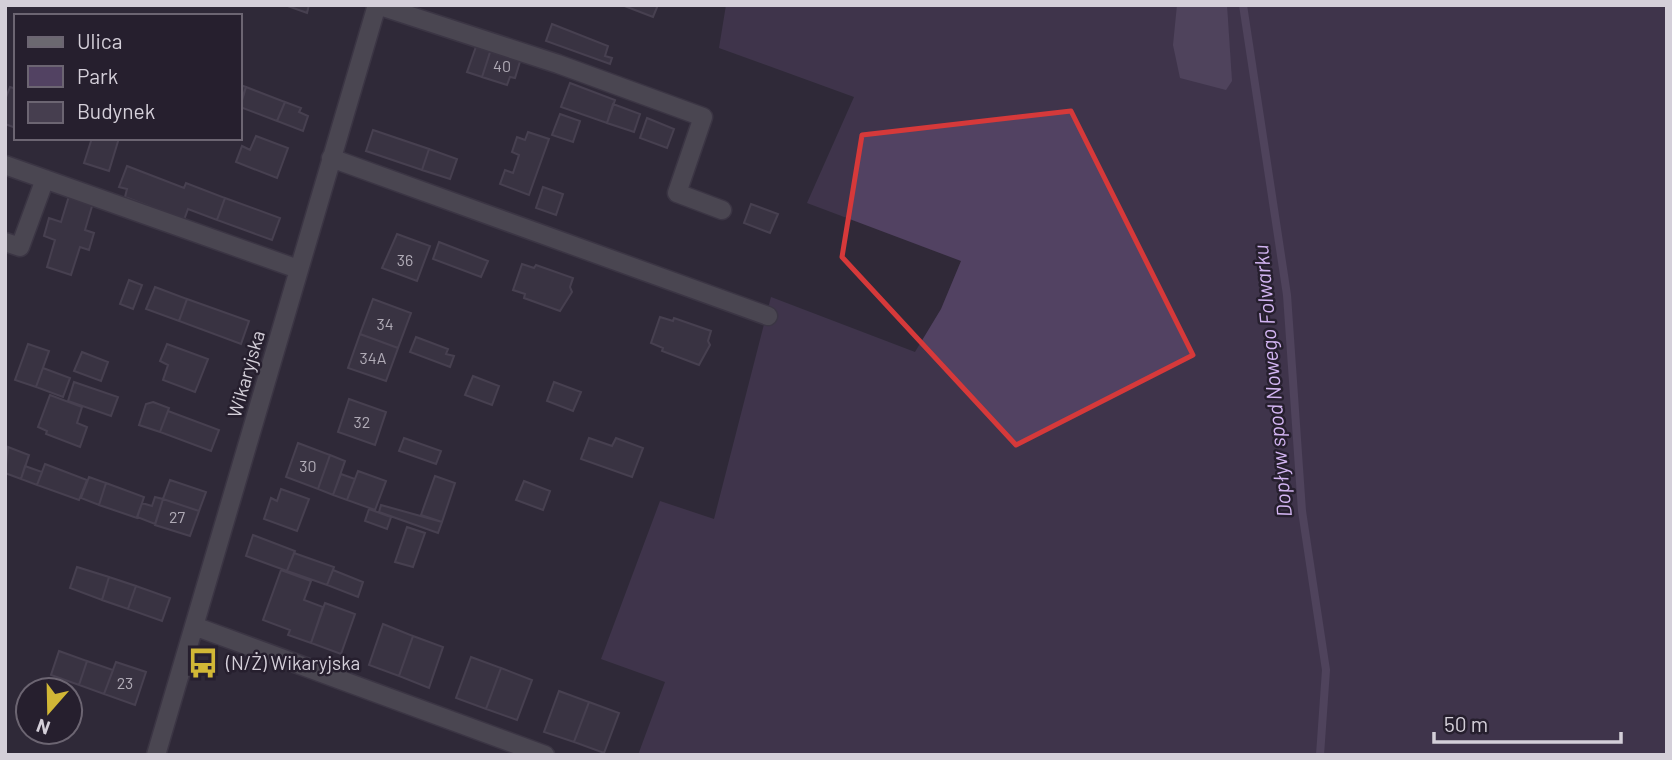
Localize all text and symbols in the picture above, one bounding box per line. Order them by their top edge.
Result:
legend [14,14,242,140]
text: Ulica [77,28,122,53]
house number: 40 [493,56,511,75]
text: Park [77,63,118,88]
text: Budynek [77,98,155,123]
water label: Dopływ spod Nowego Folwarku [1247,244,1296,518]
house number: 36 [397,250,413,269]
house number: 34 [376,314,394,333]
street label: Wikaryjska [222,328,269,420]
house number: 34A [360,348,387,367]
house number: 32 [354,412,370,431]
house number: 30 [299,456,317,475]
house number: 27 [169,507,185,526]
bus stop icon: (N/Ż) Wikaryjska [186,646,220,680]
place label: (N/Ż) Wikaryjska [225,651,360,674]
house number: 23 [117,673,133,692]
north arrow [14,676,84,746]
scale bar [1434,700,1621,744]
text: 50 m [1444,711,1488,736]
text: N [33,714,53,740]

